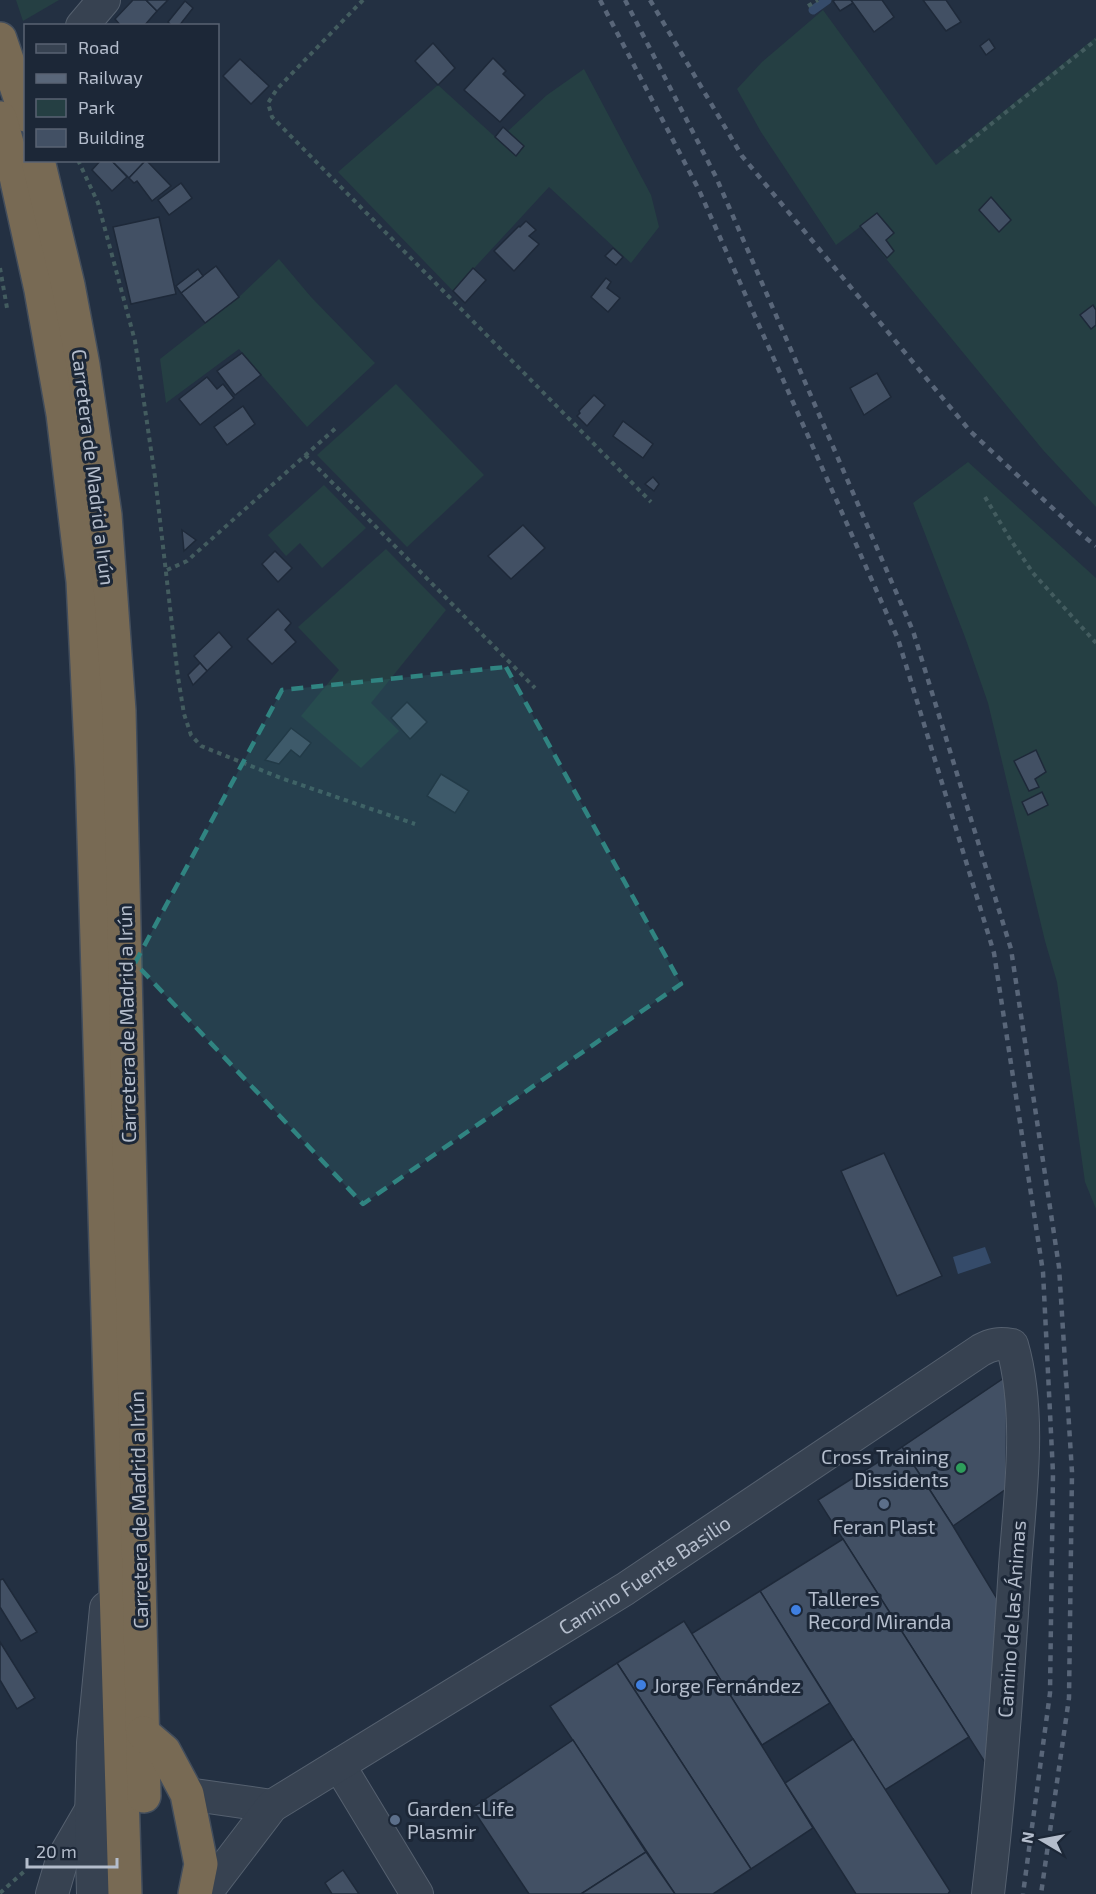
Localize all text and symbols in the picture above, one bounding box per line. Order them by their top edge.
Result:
legend [24,24,219,162]
text: Road [78,36,119,58]
text: Railway [78,66,143,88]
text: Park [78,96,115,118]
text: Building [78,126,145,148]
street label: Carretera de Madrid a Irún [68,347,120,587]
street label: Carretera de Madrid a Irún [112,905,140,1143]
street label: Carretera de Madrid a Irún [124,1391,152,1629]
place label: Cross Training Dissidents [821,1444,949,1491]
marker: Cross Training Dissidents [954,1461,968,1475]
marker: Feran Plast [877,1497,891,1511]
street label: Camino Fuente Basilio [554,1510,735,1639]
place label: Feran Plast [833,1514,936,1538]
street label: Camino de las Ánimas [992,1520,1030,1718]
place label: Talleres Record Miranda [808,1586,951,1633]
marker: Talleres Record Miranda [789,1603,803,1617]
place label: Jorge Fernández [653,1673,801,1697]
marker: Jorge Fernández [634,1678,648,1692]
place label: Garden-Life Plasmir [407,1796,515,1843]
north arrow [1012,1810,1072,1870]
marker: Garden-Life Plasmir [388,1813,402,1827]
text: N [1016,1830,1037,1845]
scale bar [27,1831,117,1869]
text: 20 m [36,1840,77,1862]

